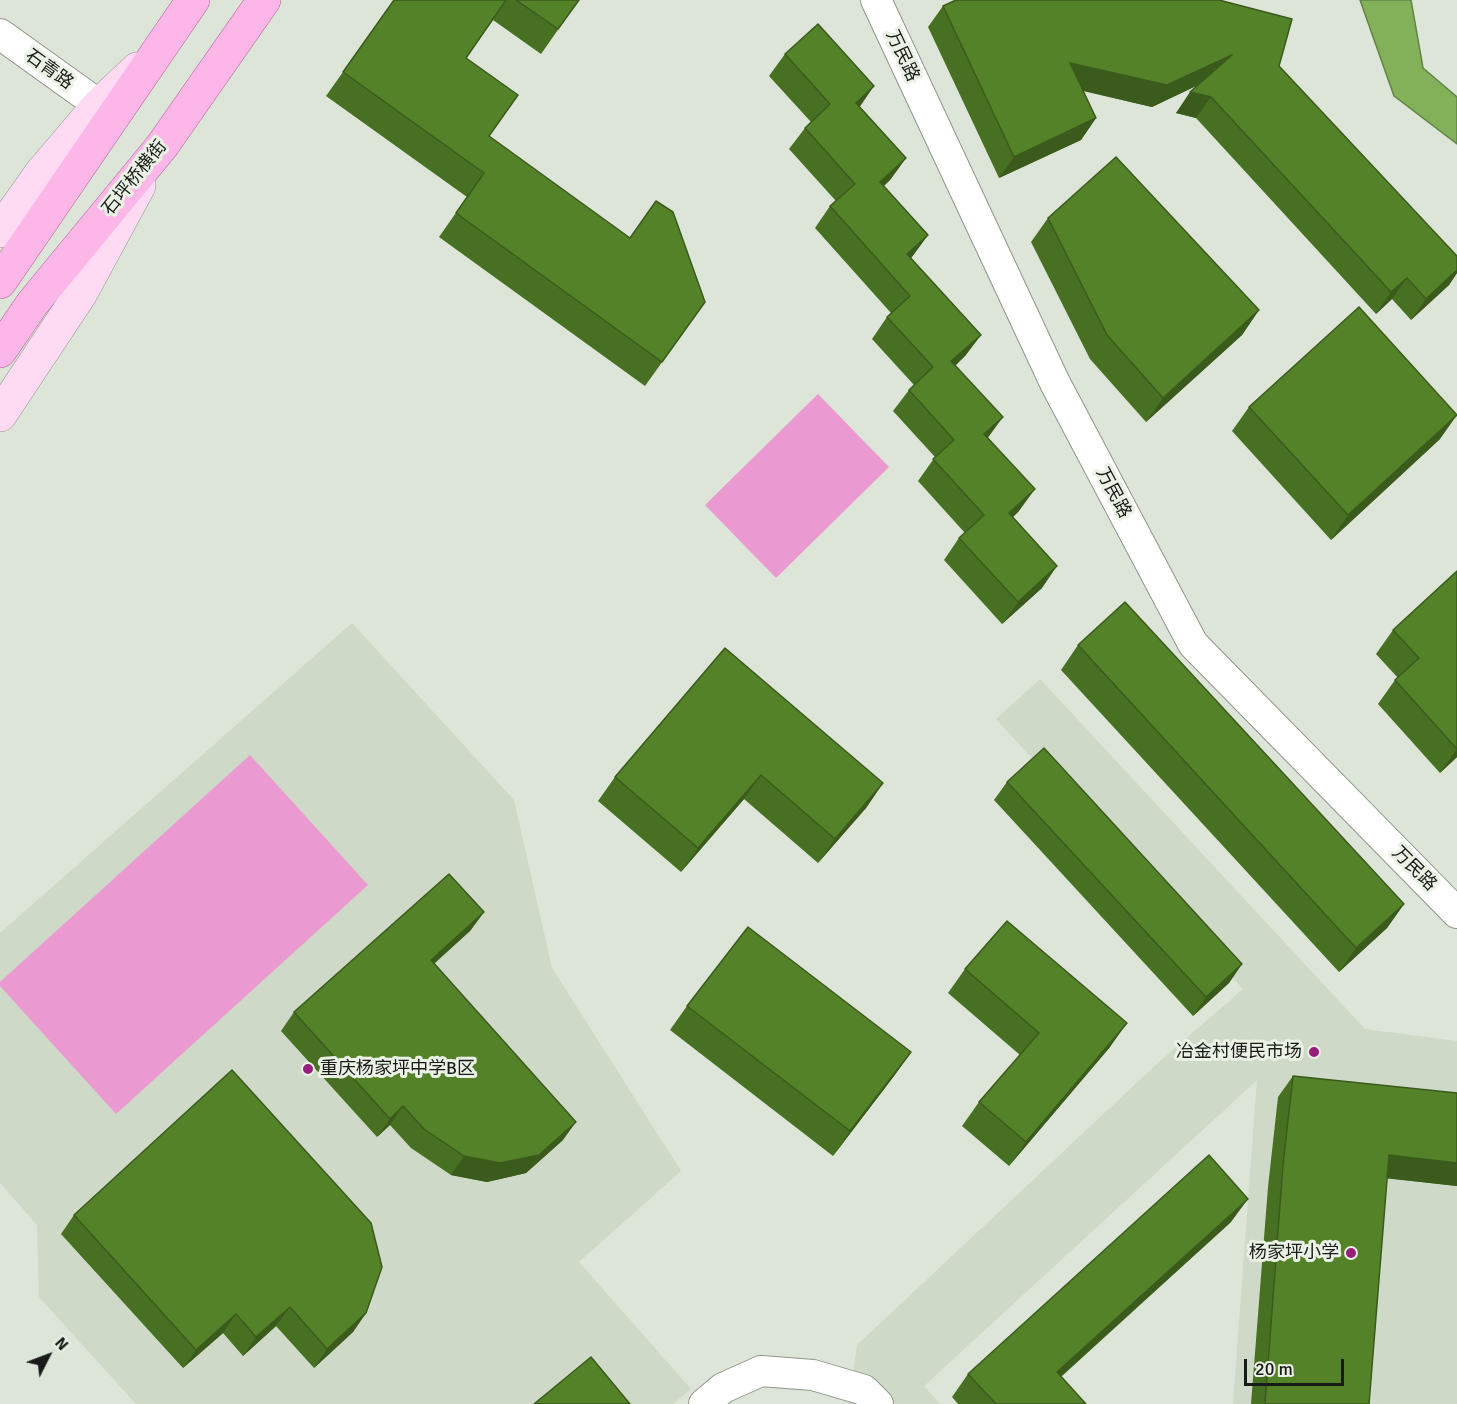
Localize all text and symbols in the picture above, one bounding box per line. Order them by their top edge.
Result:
street label: 万民路 [881,27,923,85]
street label: 石青路 [21,45,77,95]
street label: 石坪桥横街 [98,136,172,220]
street label: 万民路 [1091,464,1135,522]
street label: 万民路 [1387,842,1441,896]
place label: 冶金村便民市场 [1176,1041,1302,1063]
marker: 冶金村便民市场 [1307,1045,1321,1059]
place label: 重庆杨家坪中学B区 [320,1058,475,1080]
marker: 重庆杨家坪中学B区 [301,1062,315,1076]
place label: 杨家坪小学 [1249,1242,1339,1264]
marker: 杨家坪小学 [1344,1246,1358,1260]
north arrow [18,1326,78,1386]
text: N [50,1333,73,1355]
scale bar [1247,1347,1348,1385]
text: 20 m [1255,1358,1293,1380]

